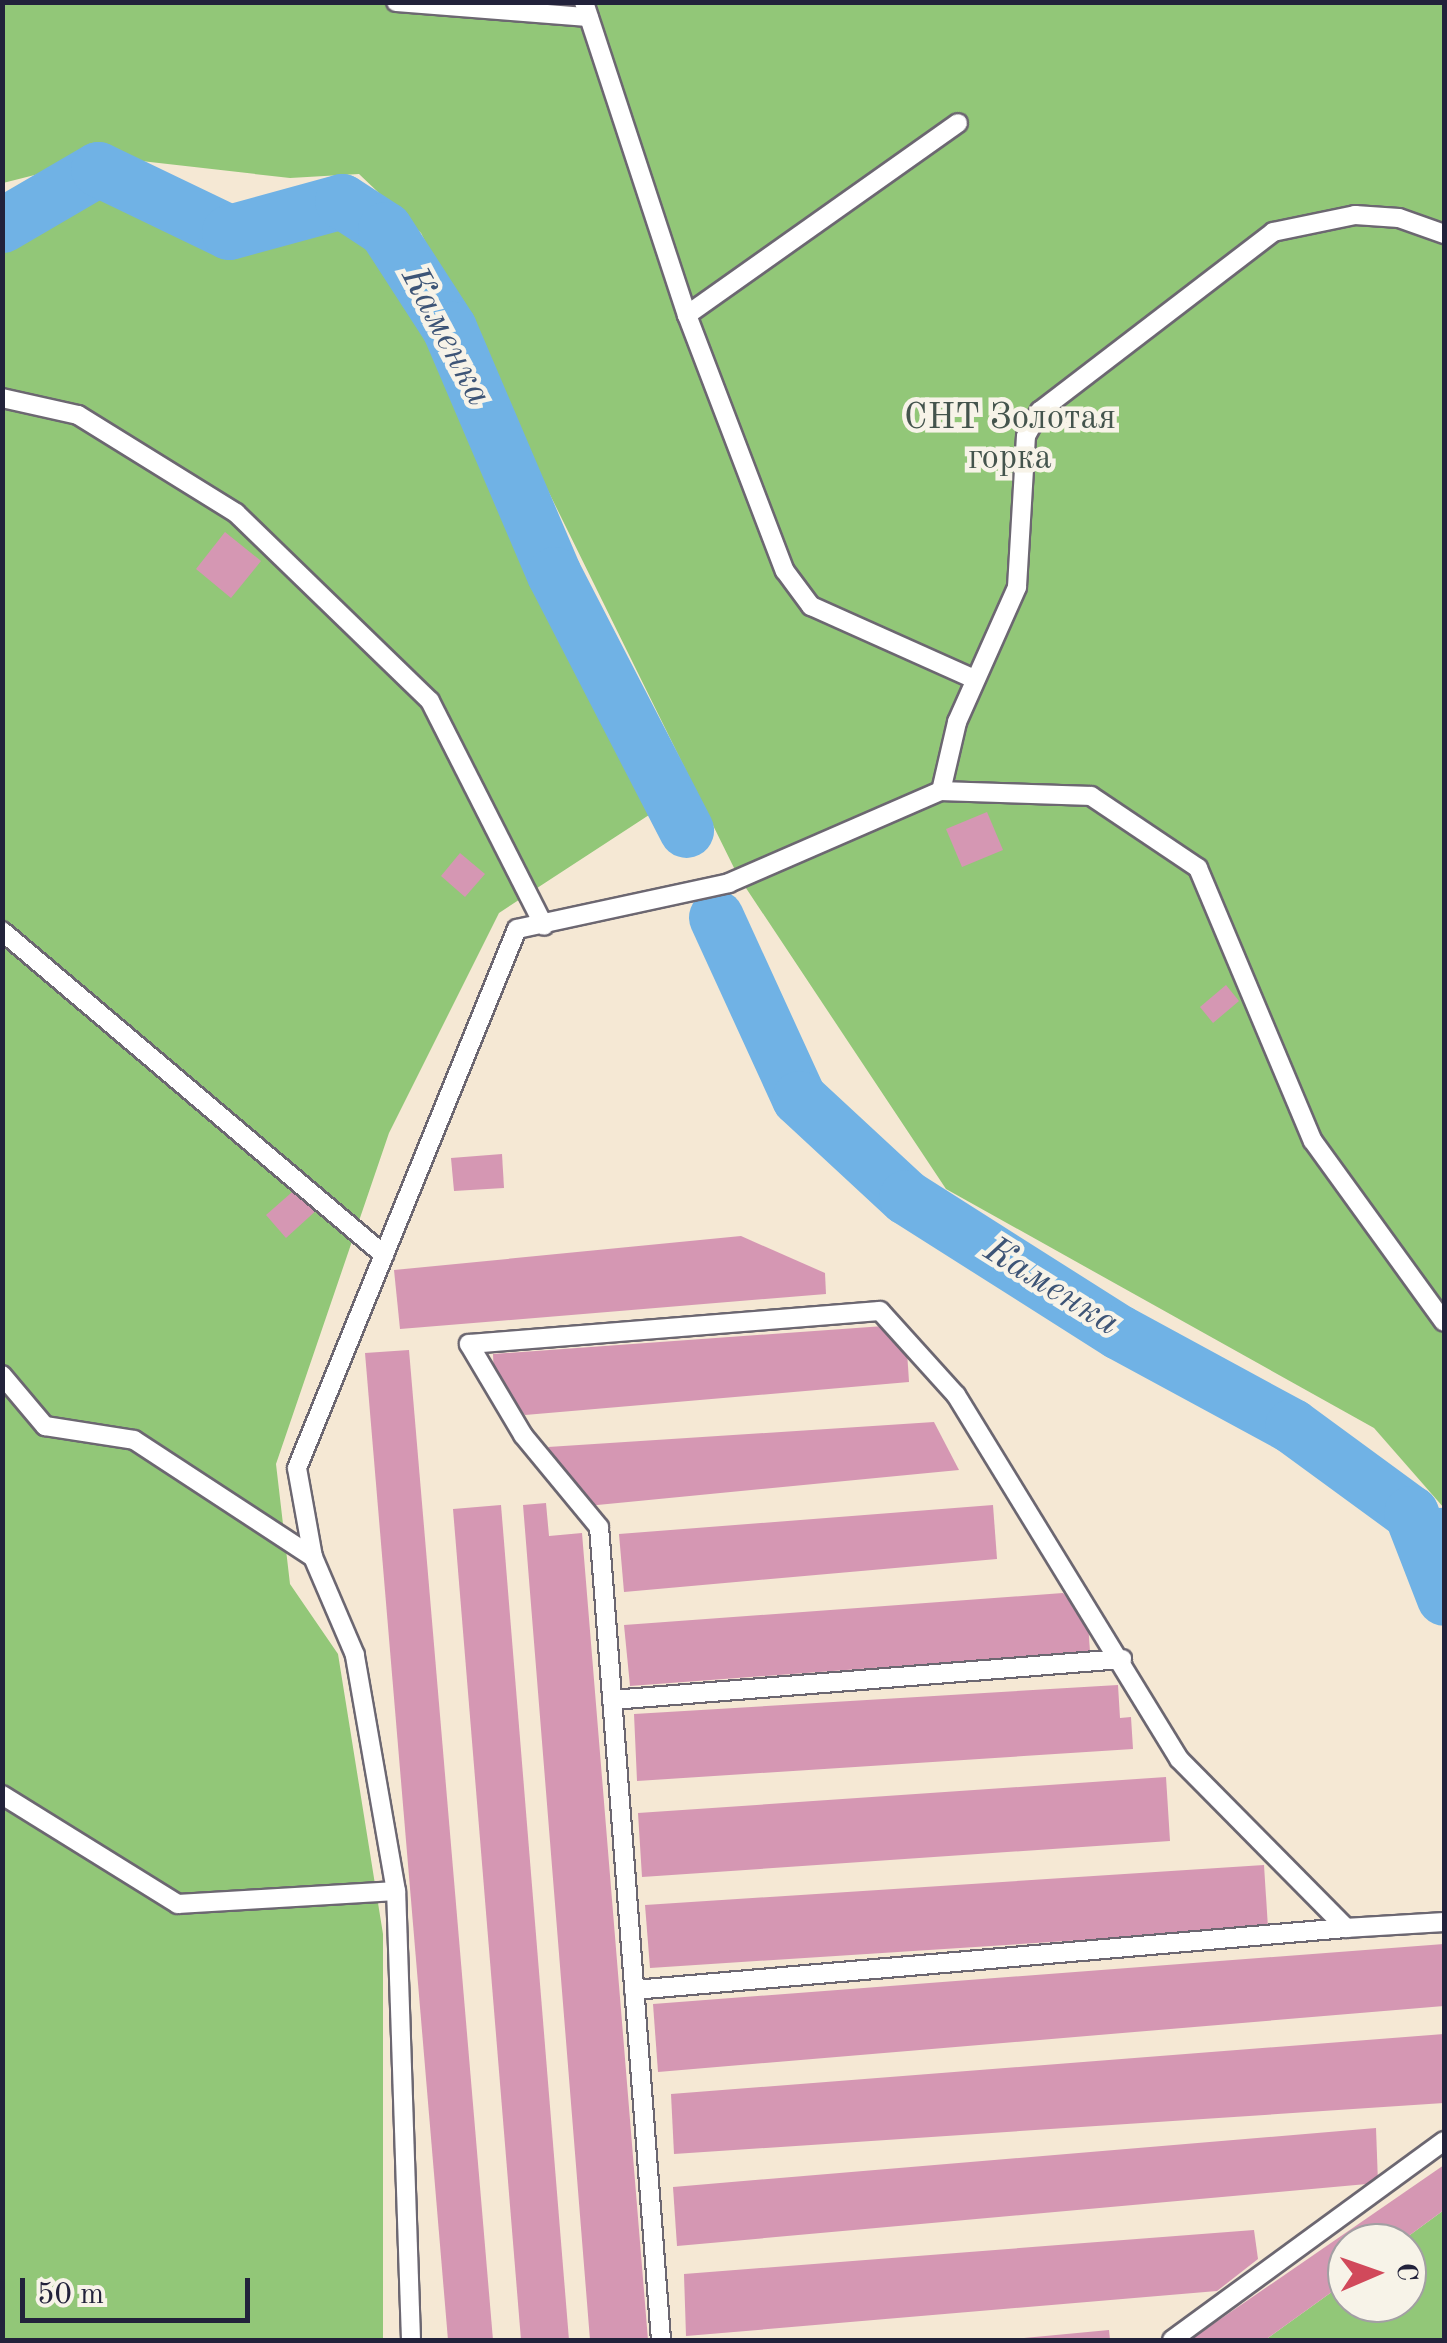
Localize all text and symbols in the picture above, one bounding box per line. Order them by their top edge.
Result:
water label: Каменка [389,260,501,414]
park label: СНТ Золотая горка [904,398,1116,480]
water label: Каменка [975,1229,1127,1347]
north arrow [1327,2223,1427,2323]
scale bar [25,2258,255,2320]
text: С [1391,2262,1419,2282]
text: 50 m [37,2280,104,2310]

